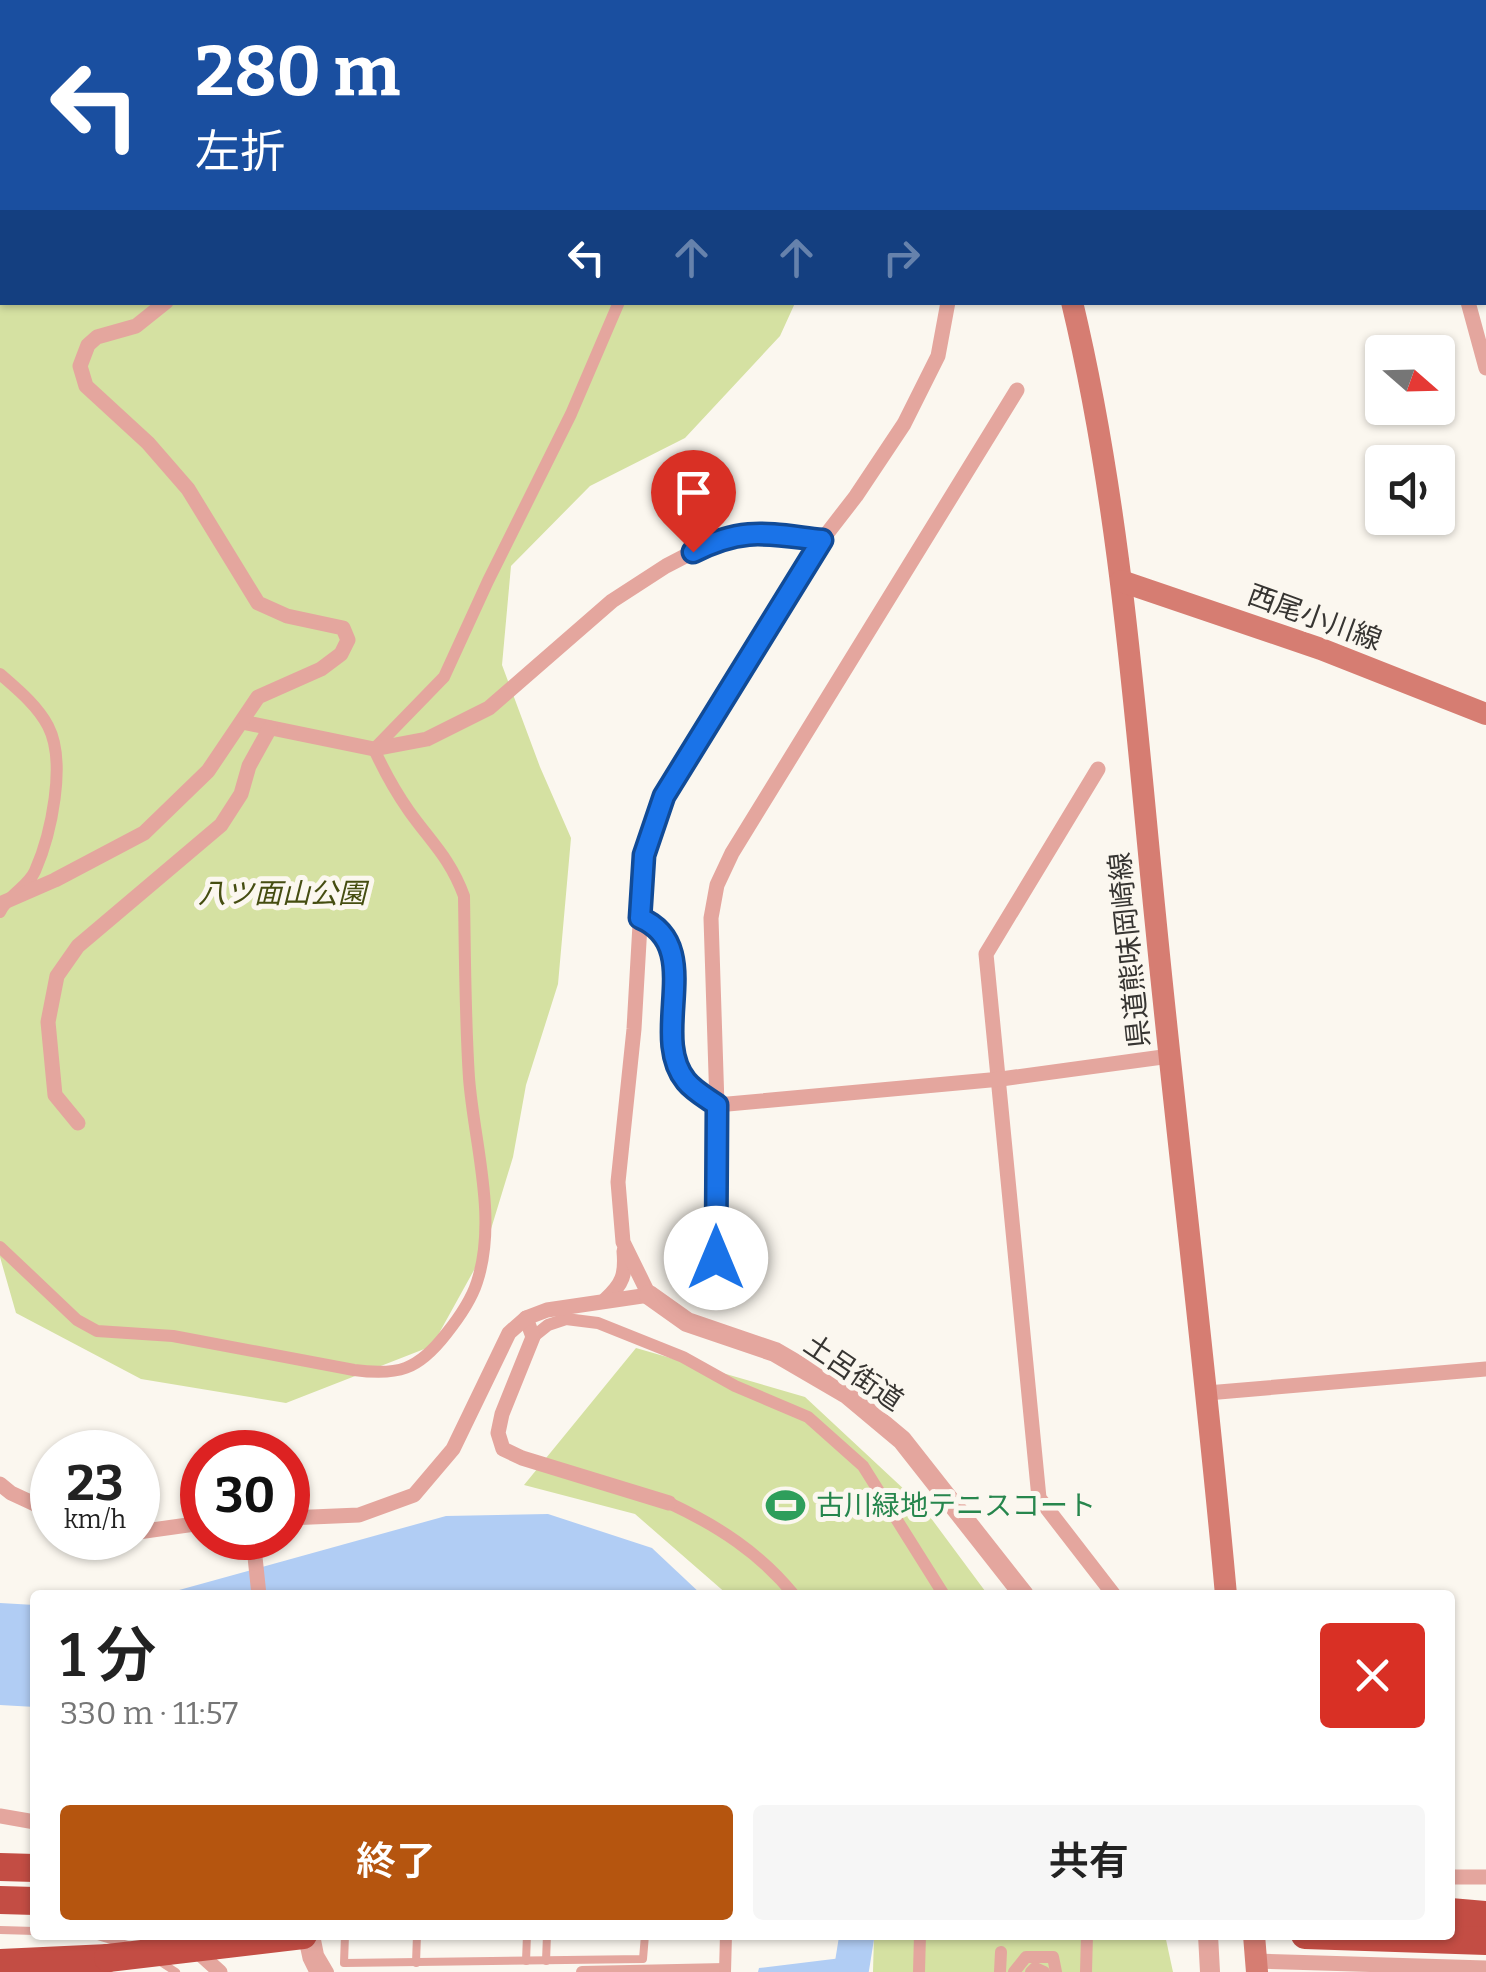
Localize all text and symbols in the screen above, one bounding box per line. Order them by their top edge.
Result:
text: 280 m [195,30,400,114]
icon: left [30,40,160,170]
text: 左折 [195,125,285,179]
icon: left [559,230,614,285]
icon: ahead [664,230,719,285]
icon: ahead [769,230,824,285]
icon: right [874,230,929,285]
north arrow [1365,335,1455,425]
map controls [1365,335,1455,535]
button: sound [1365,445,1455,535]
pin [651,450,736,553]
icon: arrive [666,465,721,520]
street label: 西尾小川線 [1243,578,1386,657]
street label: 県道熊味岡崎線 [1103,851,1156,1049]
park label: 八ツ面山公園 [198,877,370,910]
position arrow [664,1206,768,1310]
street label: 土呂街道 [798,1327,909,1417]
speed limit sign: 30 [180,1430,310,1560]
text: 23 [67,1453,123,1513]
sports icon: 古川緑地テニスコート [765,1484,807,1526]
place label: 古川緑地テニスコート [816,1489,1096,1522]
text: km/h [64,1505,126,1535]
text: 1 分 [60,1620,157,1692]
button: close [1320,1623,1425,1728]
text: 330 m · 11:57 [60,1694,238,1732]
button: 終了 [60,1805,733,1920]
button: 共有 [753,1805,1425,1920]

